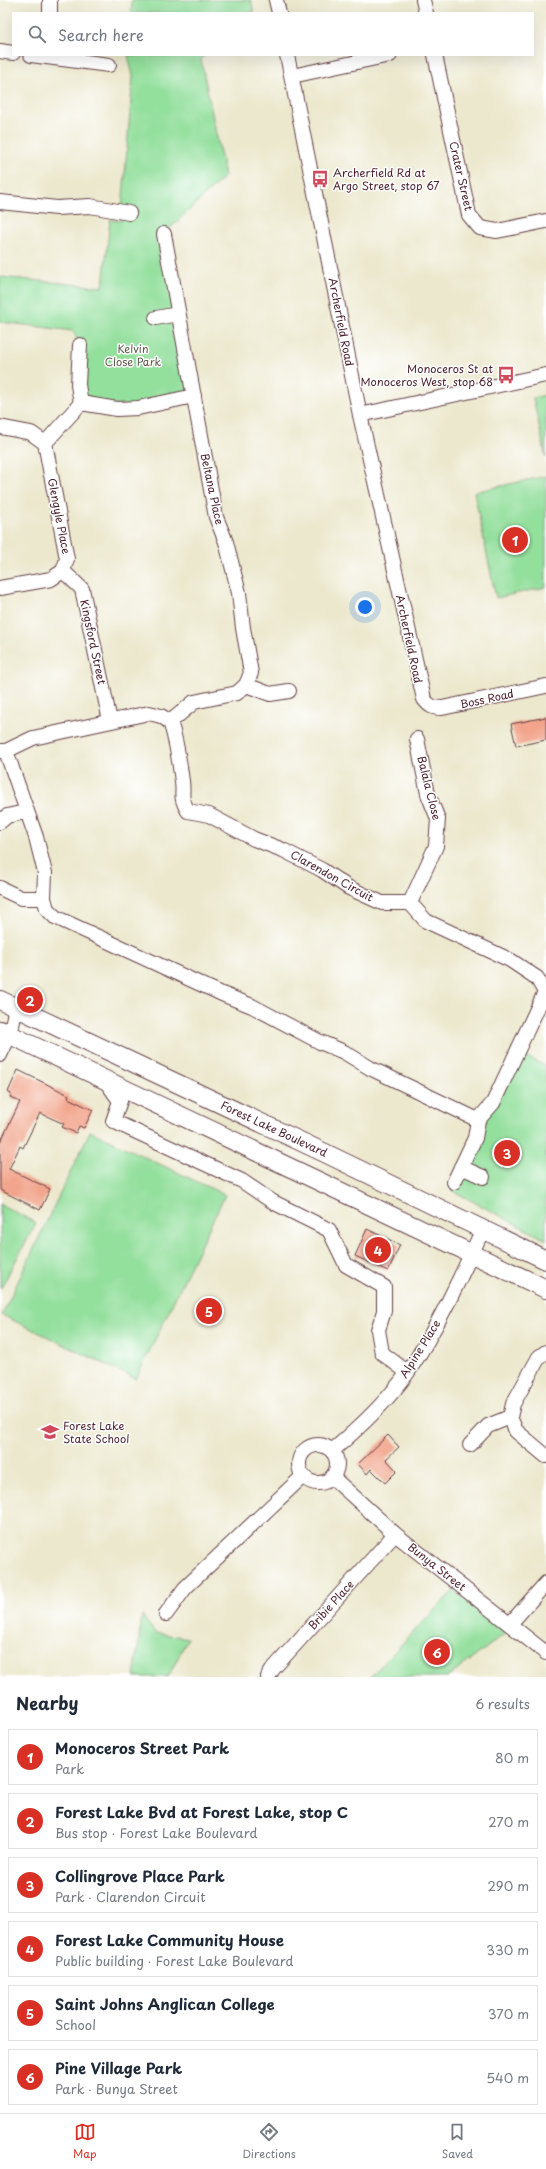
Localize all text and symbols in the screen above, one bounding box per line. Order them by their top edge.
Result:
search box [12,12,534,56]
icon: search [26,23,48,45]
text: Search here [58,23,144,46]
street label: Crater Street [445,140,478,213]
place label: Archerfield Rd at Argo Street, stop 67 [333,164,440,194]
bus stop icon: Archerfield Rd at Argo Street, stop 67 [310,169,330,189]
street label: Archerfield Road [325,276,358,368]
park label: Kelvin Close Park [105,340,162,370]
place label: Monoceros St at Monoceros West, stop 68 [360,360,494,390]
bus stop icon: Monoceros St at Monoceros West, stop 68 [496,365,516,385]
street label: Beltana Place [197,452,228,526]
street label: Glengyle Place [44,477,75,555]
pin: 1 [502,525,528,555]
street label: Archerfield Road [392,593,427,685]
your location [355,597,375,617]
street label: Kingsford Street [76,598,111,686]
street label: Boss Road [459,685,515,712]
street label: Balala Close [413,754,446,822]
street label: Clarendon Circuit [288,846,377,906]
pin: 2 [17,985,43,1015]
street label: Forest Lake Boulevard [218,1096,331,1161]
pin: 3 [494,1138,520,1168]
pin: 4 [365,1235,391,1265]
pin: 5 [196,1296,222,1326]
street label: Alpine Place [395,1316,444,1381]
place label: Forest Lake State School [63,1417,129,1447]
school or university icon: Forest Lake State School [40,1422,60,1442]
street label: Bunya Street [405,1538,470,1595]
street label: Bribie Place [304,1576,358,1633]
pin: 6 [424,1637,450,1667]
text: Nearby [16,1690,78,1716]
text: 6 results [475,1694,530,1713]
text: Monoceros Street Park [55,1736,229,1759]
text: 1 [27,1748,33,1767]
text: 80 m [495,1748,529,1767]
text: Park [55,1759,84,1778]
text: Forest Lake Bvd at Forest Lake, stop C [55,1800,348,1823]
text: 2 [25,1812,35,1831]
text: 270 m [488,1812,529,1831]
text: Bus stop · Forest Lake Boulevard [55,1823,257,1842]
text: Collingrove Place Park [55,1864,225,1887]
text: 3 [26,1876,34,1895]
text: 290 m [488,1876,529,1895]
text: Park · Clarendon Circuit [55,1887,205,1906]
text: Forest Lake Community House [55,1928,284,1951]
text: 4 [26,1940,34,1959]
text: 330 m [486,1940,529,1959]
text: Public building · Forest Lake Boulevard [55,1951,294,1970]
text: Saint Johns Anglican College [55,1992,275,2015]
text: 5 [26,2004,34,2023]
text: 370 m [488,2004,529,2023]
text: School [55,2015,96,2034]
text: Pine Village Park [55,2056,182,2079]
text: 6 [25,2068,35,2087]
text: 540 m [486,2068,529,2087]
text: Park · Bunya Street [55,2079,178,2098]
tab: Map [73,2121,96,2162]
tab: Directions [242,2121,296,2162]
tab: Saved [442,2121,473,2162]

